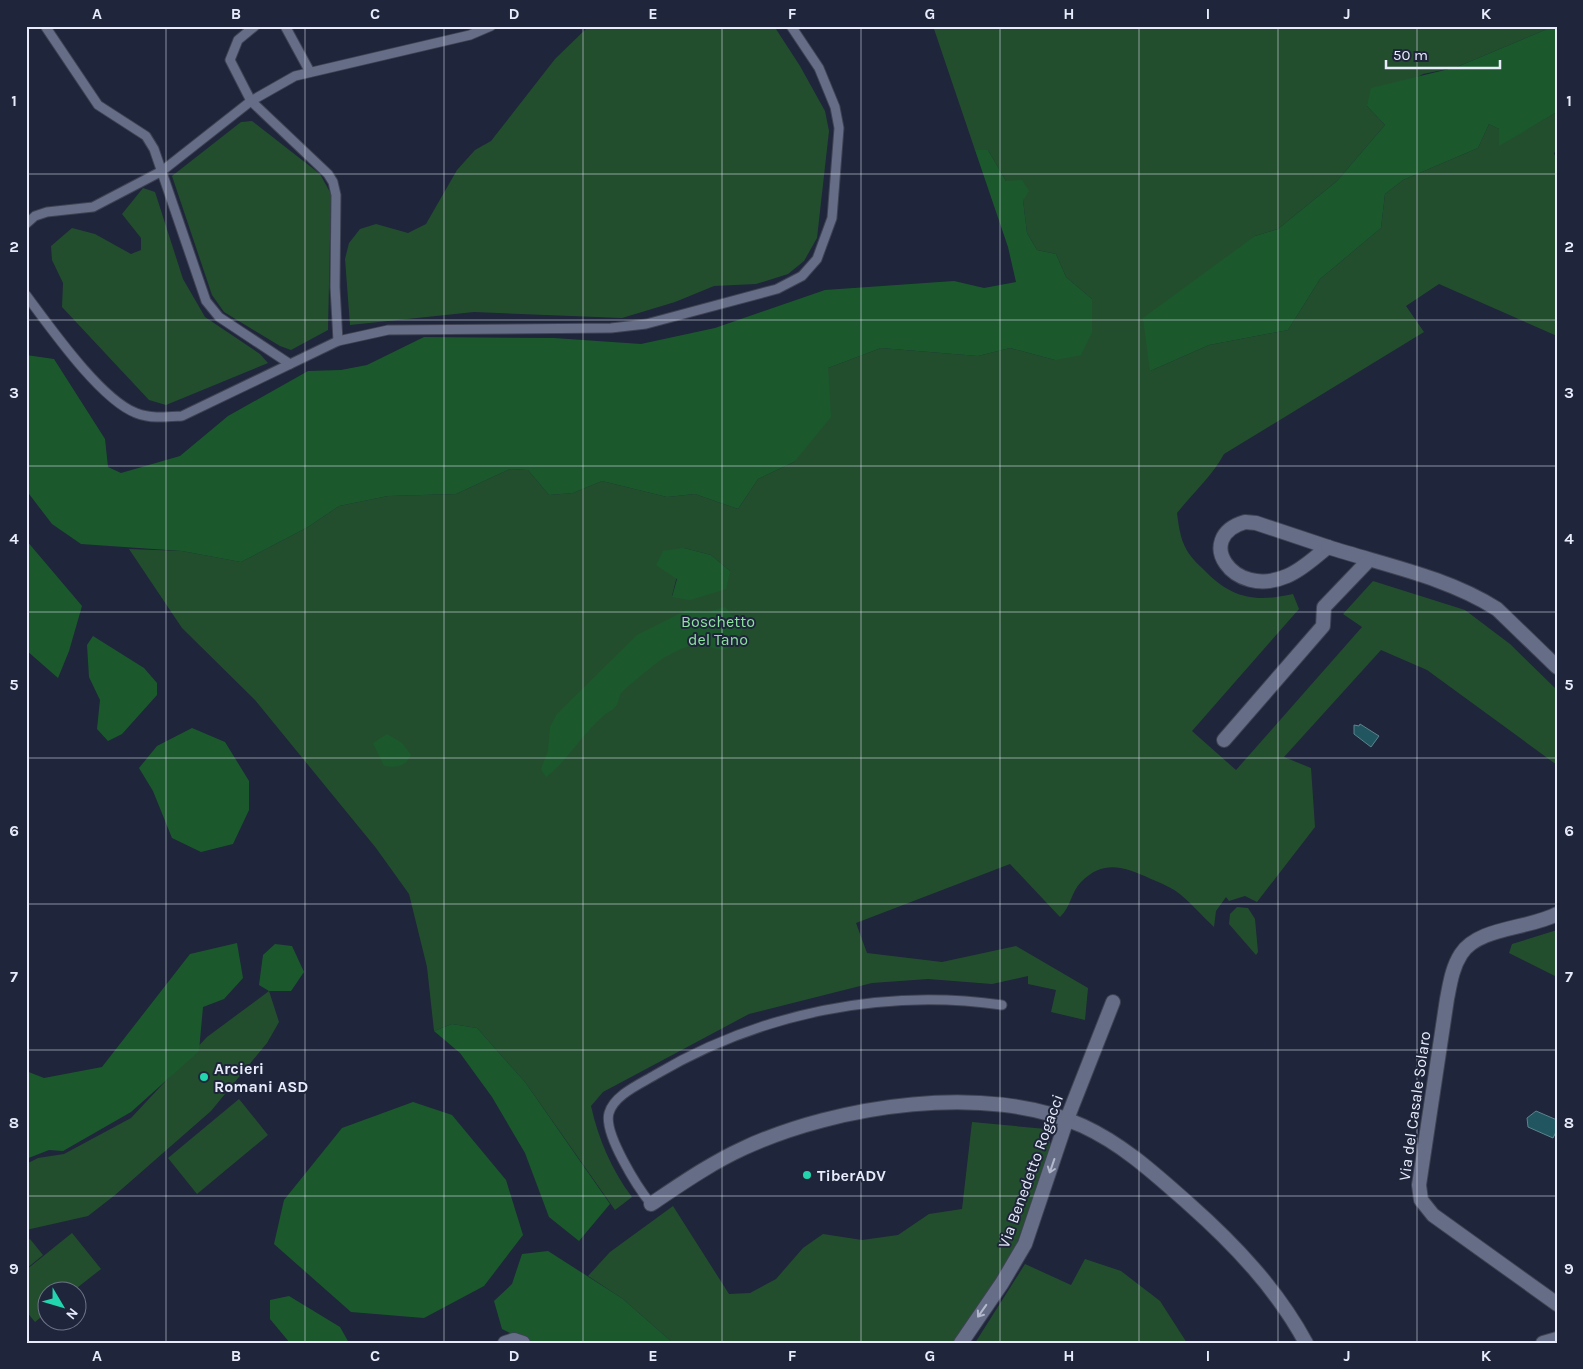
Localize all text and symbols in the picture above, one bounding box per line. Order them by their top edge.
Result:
text: A [92,4,102,23]
text: B [231,4,241,23]
text: C [370,4,380,23]
text: D [509,4,520,23]
text: E [648,4,658,23]
text: F [788,4,797,23]
text: G [925,4,935,23]
text: H [1063,4,1075,23]
text: I [1206,4,1210,23]
text: J [1343,4,1351,23]
text: K [1481,4,1492,23]
scale bar [1386,38,1499,70]
text: 50 m [1393,46,1428,64]
text: 1 [11,91,17,110]
text: 1 [1566,91,1572,110]
text: 2 [9,237,19,256]
text: 2 [1564,237,1574,256]
text: 3 [9,383,19,402]
text: 3 [1564,383,1574,402]
text: 4 [9,529,19,548]
text: 4 [1564,529,1574,548]
park label: Boschetto del Tano [681,612,755,649]
text: 5 [9,675,19,694]
text: 5 [1564,675,1574,694]
text: 6 [9,821,19,840]
text: 6 [1564,821,1574,840]
text: 7 [10,967,18,986]
text: 7 [1565,967,1573,986]
street label: Via del Casale Solaro [1395,1030,1434,1182]
place label: Arcieri Romani ASD [214,1059,308,1096]
marker: Arcieri Romani ASD [198,1071,210,1083]
street label: Via Benedetto Rogacci [994,1092,1067,1251]
text: 8 [9,1113,19,1132]
text: 8 [1564,1113,1574,1132]
one-way arrow [1046,1157,1056,1173]
place label: TiberADV [817,1166,886,1185]
marker: TiberADV [801,1169,813,1181]
text: 9 [9,1259,19,1278]
text: 9 [1564,1259,1574,1278]
north arrow [38,1282,88,1332]
one-way arrow [977,1304,987,1318]
text: N [62,1305,82,1323]
text: A [92,1346,102,1365]
text: B [231,1346,241,1365]
text: C [370,1346,380,1365]
text: D [509,1346,520,1365]
text: E [648,1346,658,1365]
text: F [788,1346,797,1365]
text: G [925,1346,935,1365]
text: H [1063,1346,1075,1365]
text: I [1206,1346,1210,1365]
text: J [1343,1346,1351,1365]
text: K [1481,1346,1492,1365]

